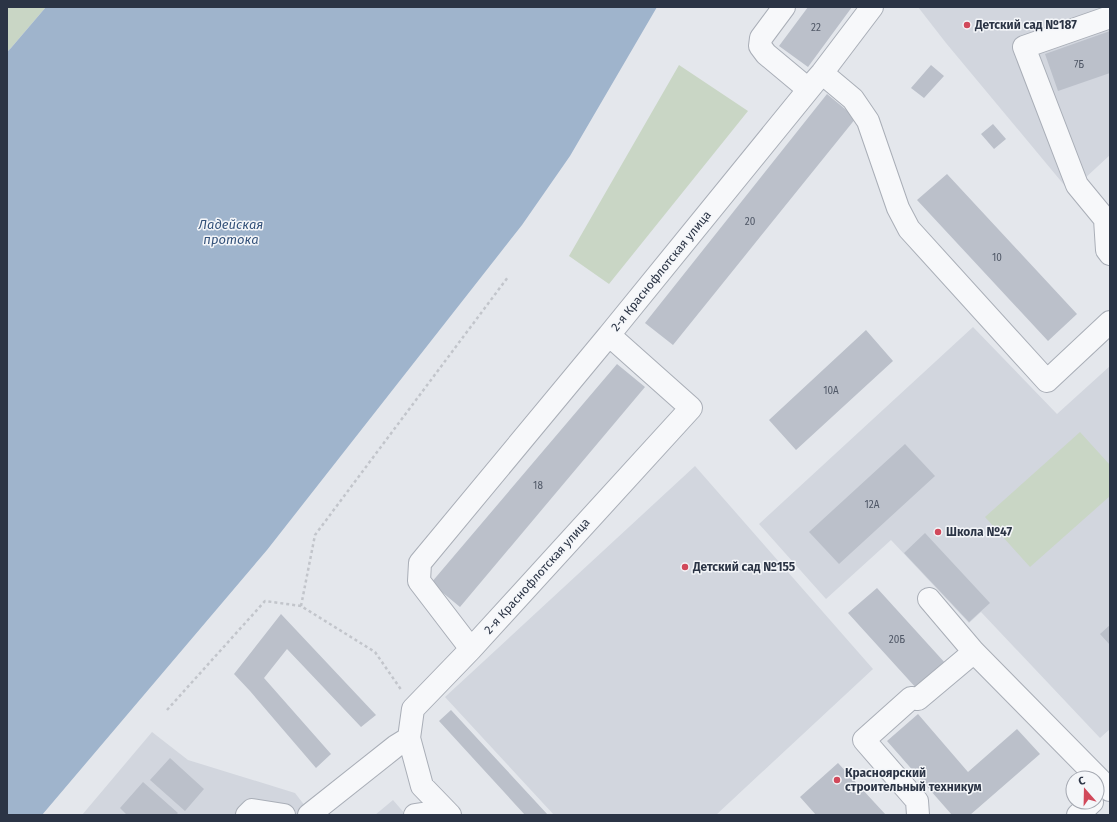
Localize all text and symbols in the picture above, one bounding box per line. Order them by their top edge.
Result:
place label: Детский сад №187 [974,18,1077,32]
marker: Детский сад №187 [962,20,972,30]
house number: 22 [811,22,821,34]
house number: 7Б [1074,59,1084,71]
street label: 2-я Краснофлотская улица [608,208,714,334]
house number: 20 [745,216,756,228]
water label: Ладейская протока [198,217,263,247]
house number: 10 [992,252,1002,264]
house number: 10А [823,385,839,397]
house number: 18 [533,480,543,492]
house number: 12А [864,499,880,511]
street label: 2-я Краснофлотская улица [481,515,593,637]
place label: Школа №47 [946,525,1013,539]
marker: Школа №47 [933,527,943,537]
place label: Детский сад №155 [692,560,796,574]
marker: Детский сад №155 [680,562,690,572]
house number: 20Б [889,634,905,646]
place label: Красноярский строительный техникум [845,766,982,794]
north arrow [1065,770,1105,810]
text: С [1077,774,1088,788]
marker: Красноярский строительный техникум [832,775,842,785]

